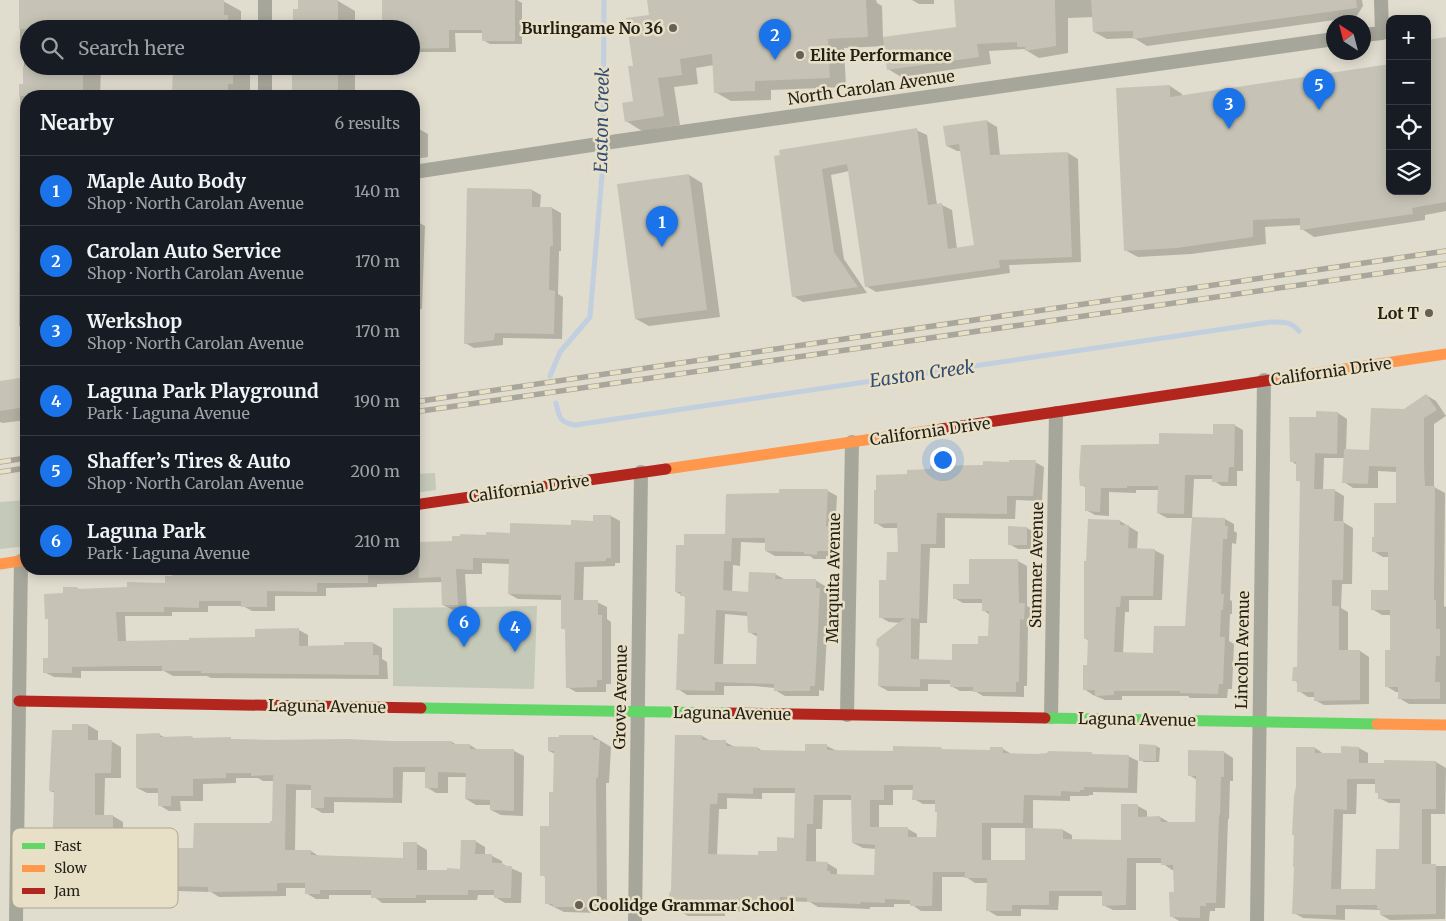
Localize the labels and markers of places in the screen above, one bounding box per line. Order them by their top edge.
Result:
place label: Burlingame No 36 [521,18,663,38]
pin: 2 [759,19,791,60]
marker: Burlingame No 36 [667,22,679,34]
place label: Elite Performance [810,45,952,65]
marker: Elite Performance [794,49,806,61]
pin: 5 [1303,69,1335,110]
pin: 3 [1213,88,1245,129]
pin: 1 [646,206,678,247]
place label: Lot T [1377,303,1420,323]
marker: Lot T [1423,307,1435,319]
pin: 6 [448,606,480,647]
pin: 4 [499,611,531,652]
place label: Coolidge Grammar School [589,895,795,915]
marker: Coolidge Grammar School [573,899,585,911]

